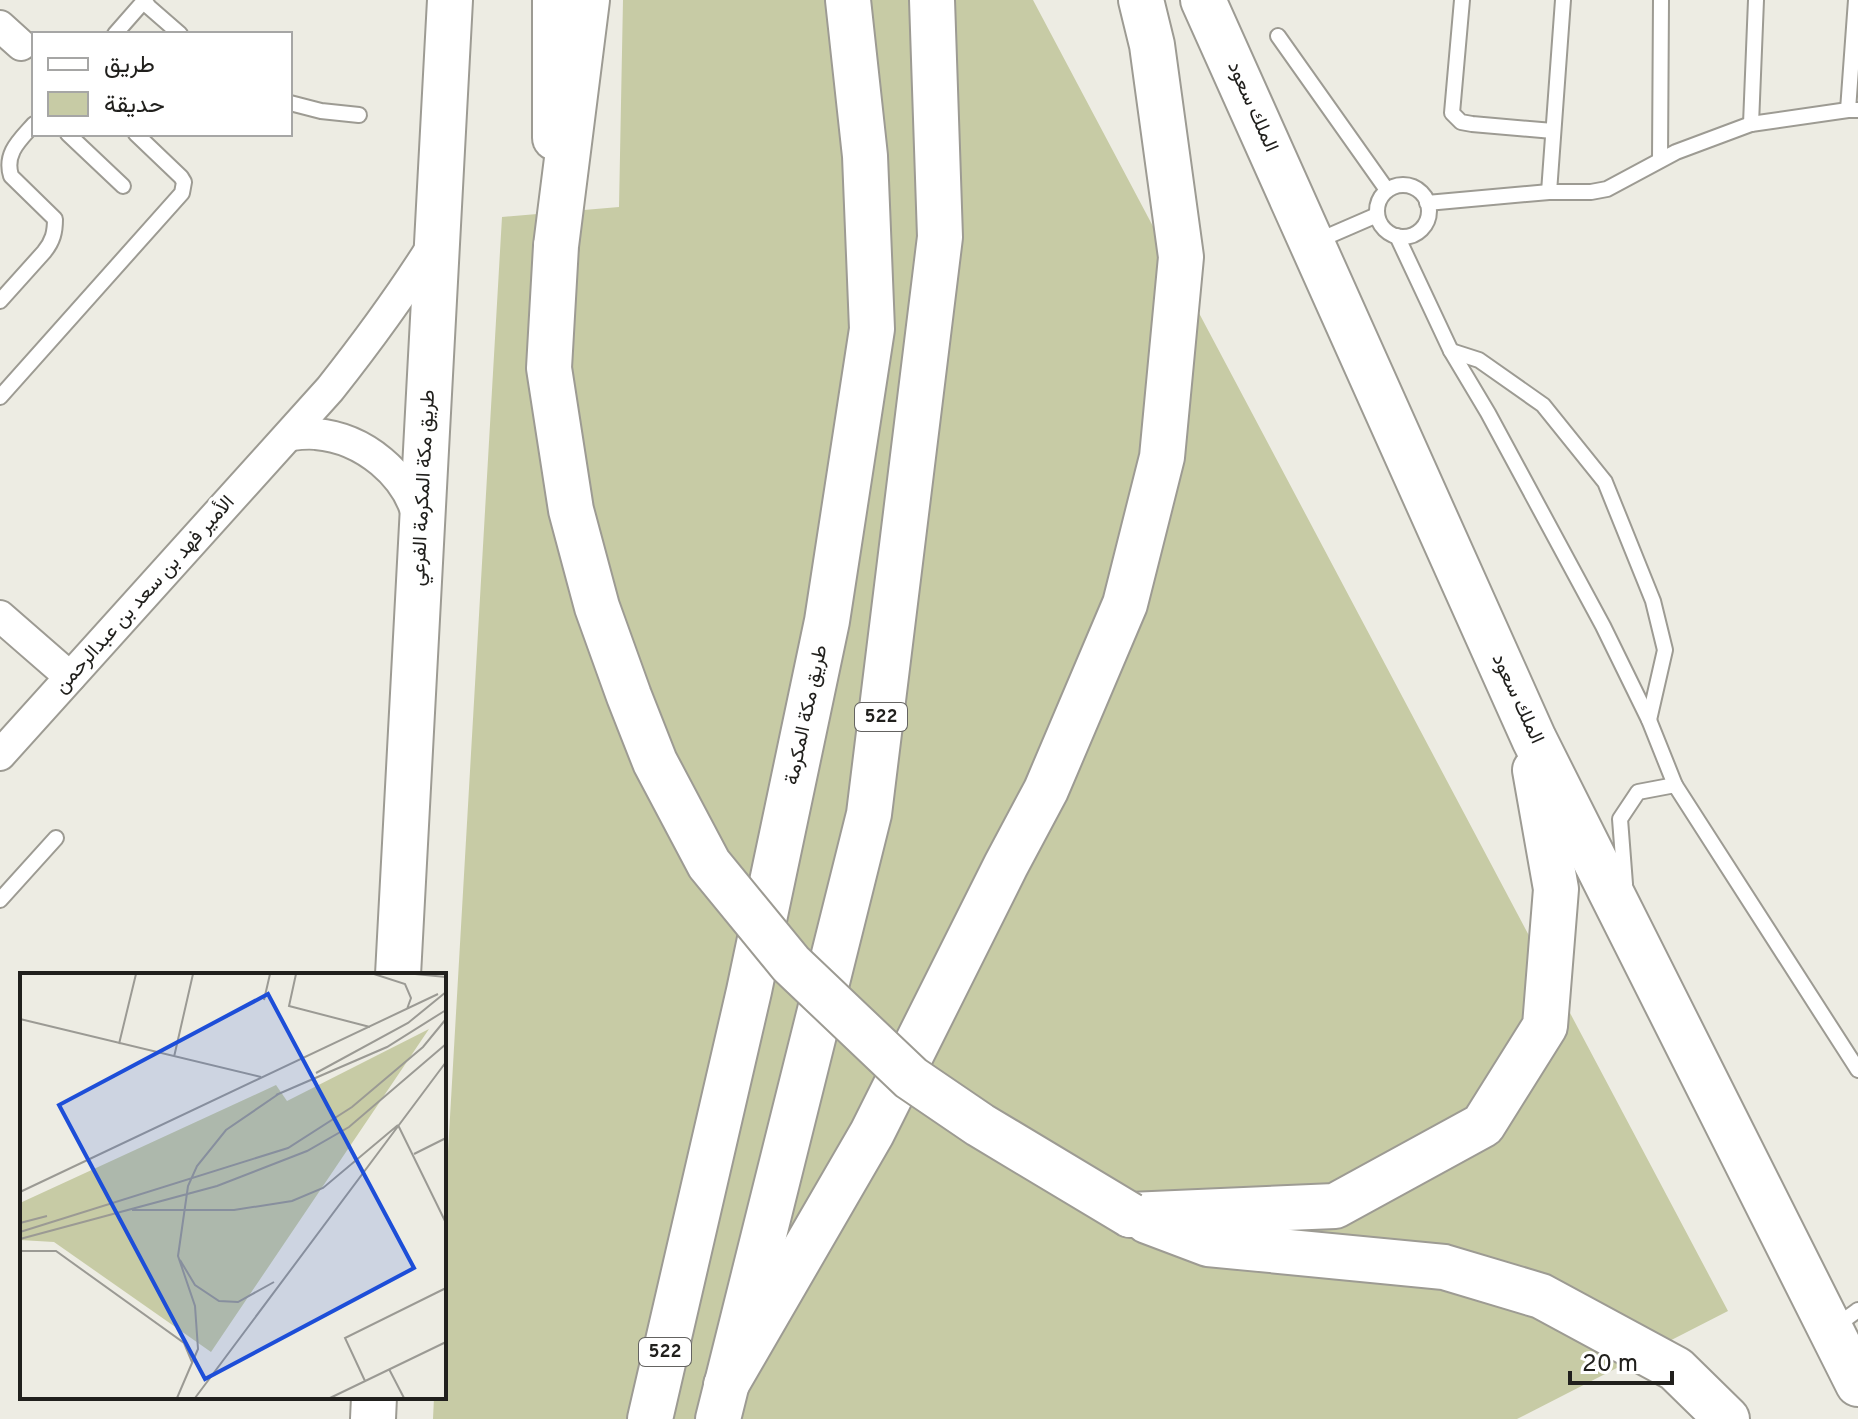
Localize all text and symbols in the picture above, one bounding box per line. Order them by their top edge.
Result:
legend [32,32,292,136]
text: طريق [104,51,155,81]
street label: الملك سعود [1220,57,1284,157]
text: حديقة [104,91,165,121]
street label: طريق مكة المكرمة الفرعي [406,389,444,587]
street label: الأمير فهد بن سعد بن عبدالرحمن [49,490,241,700]
street label: طريق مكة المكرمة [779,643,835,787]
street label: الملك سعود [1485,650,1549,748]
road number: 522 [855,703,907,731]
inset map [20,973,446,1399]
scale bar [1570,1335,1672,1385]
road number: 522 [639,1338,691,1366]
text: 20 m [1582,1350,1638,1380]

